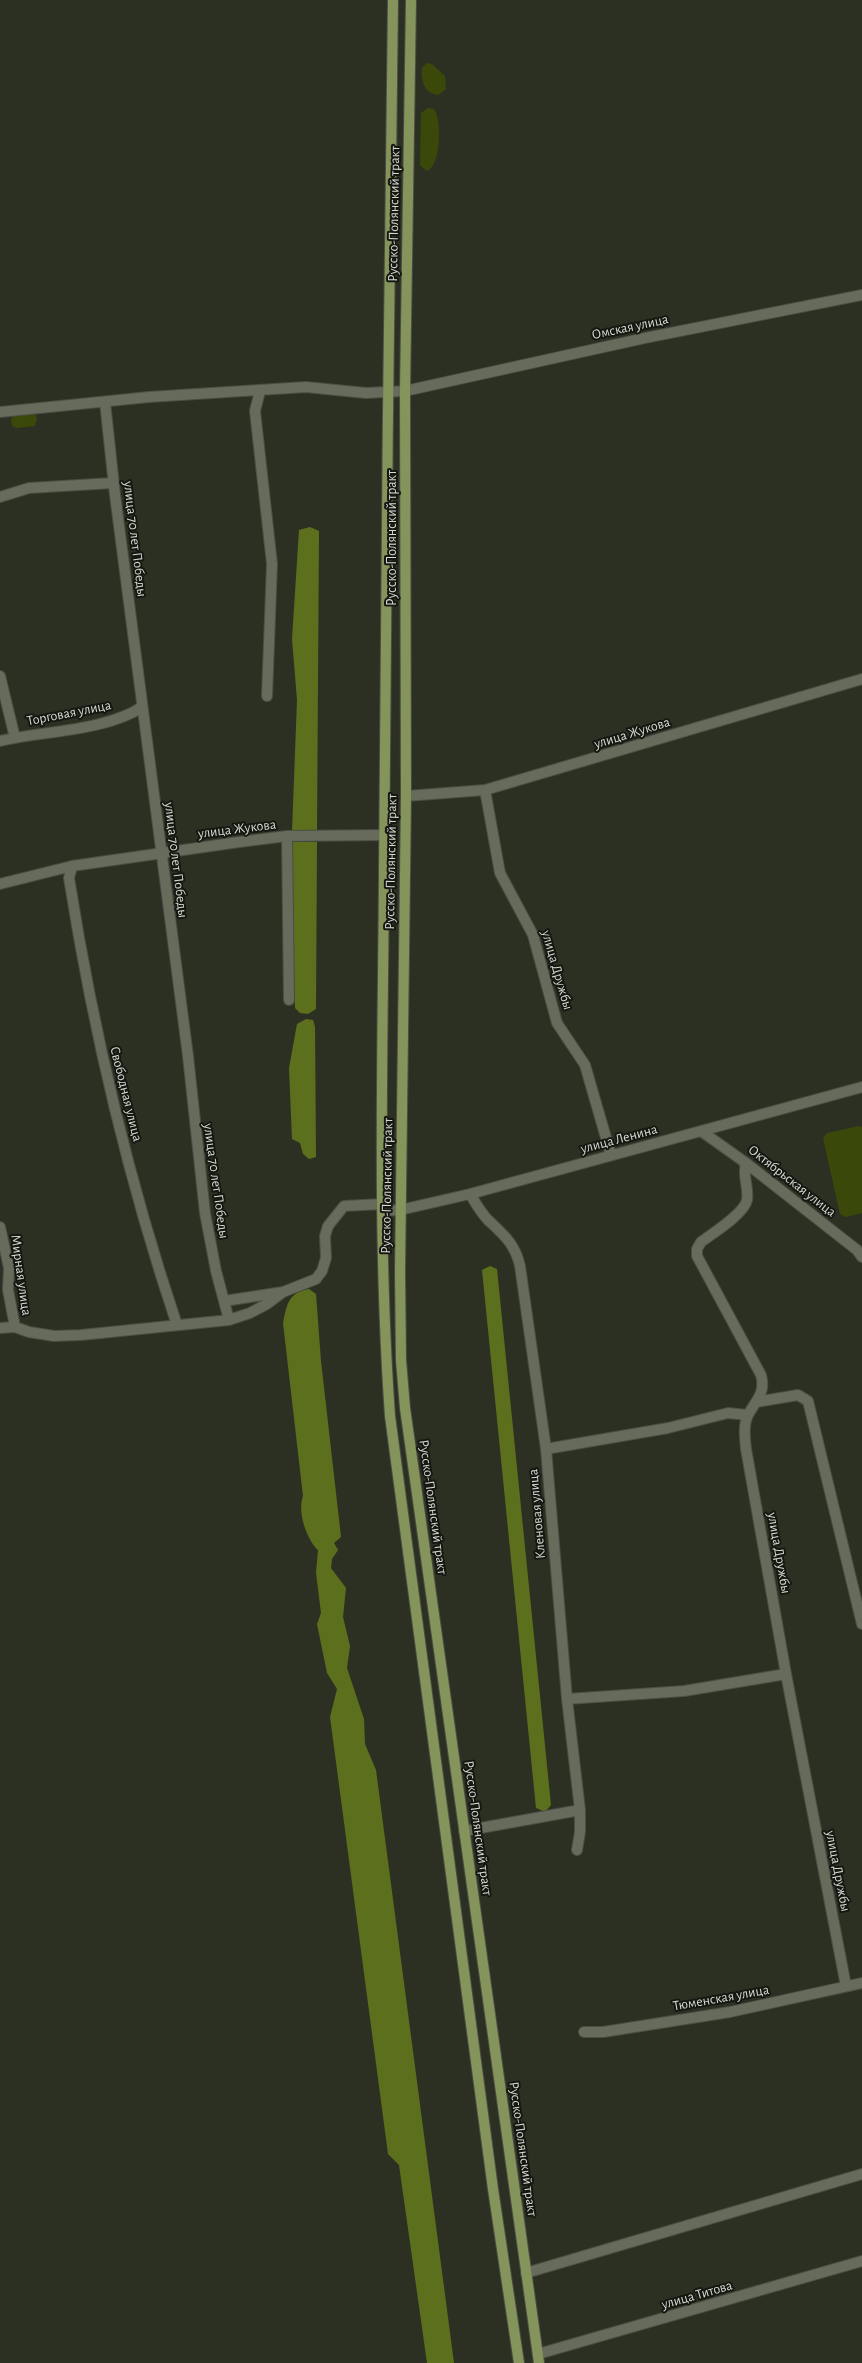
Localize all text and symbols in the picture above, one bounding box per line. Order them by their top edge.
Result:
street label: Русско-Полянский тракт [384,146,404,282]
street label: Омская улица [590,311,670,343]
street label: Русско-Полянский тракт [384,470,400,606]
street label: улица 70 лет Победы [120,480,150,598]
street label: Торговая улица [25,697,113,729]
street label: улица Жукова [592,713,672,753]
street label: Русско-Полянский тракт [381,794,401,930]
street label: улица 70 лет Победы [161,801,191,919]
street label: улица Жукова [197,816,277,842]
street label: улица Дружбы [538,928,576,1012]
street label: Свободная улица [106,1045,146,1143]
street label: Русско-Полянский тракт [377,1118,397,1254]
street label: улица Ленина [579,1121,659,1157]
street label: улица 70 лет Победы [200,1122,232,1240]
street label: Октябрьская улица [745,1141,839,1221]
street label: Мирная улица [7,1233,35,1317]
street label: Русско-Полянский тракт [415,1438,451,1576]
street label: Кленовая улица [525,1468,549,1560]
street label: улица Дружбы [764,1511,794,1595]
street label: Русско-Полянский тракт [460,1759,496,1897]
street label: улица Дружбы [822,1829,854,1913]
street label: Тюменская улица [671,1981,771,2015]
street label: Русско-Полянский тракт [505,2080,541,2218]
street label: улица Титова [660,2277,734,2313]

